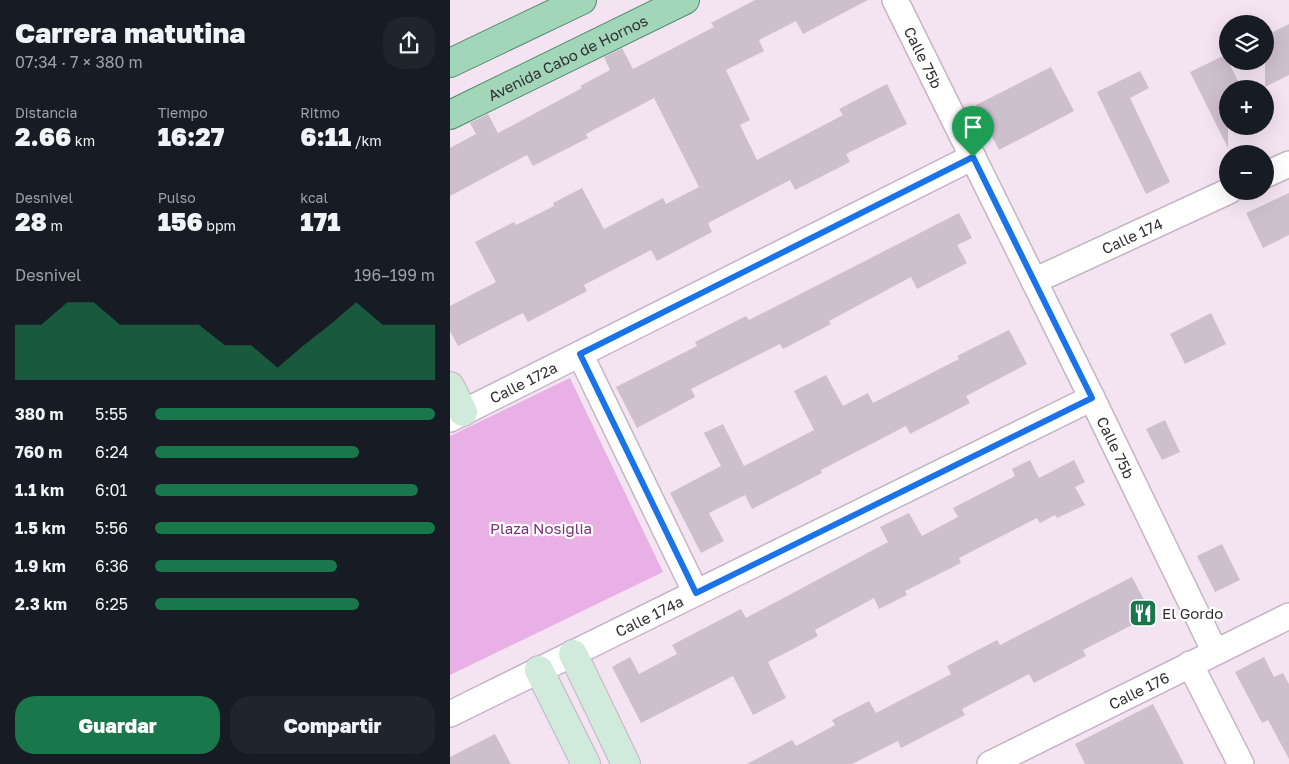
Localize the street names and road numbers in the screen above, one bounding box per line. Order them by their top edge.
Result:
street label: Avenida Cabo de Hornos [485,11,651,104]
street label: Calle 75b [901,24,946,91]
street label: Calle 174 [1099,214,1165,258]
street label: Calle 172a [487,358,560,407]
street label: Calle 75b [1093,414,1139,481]
street label: Calle 174a [612,592,686,640]
street label: Calle 176 [1106,668,1172,713]

